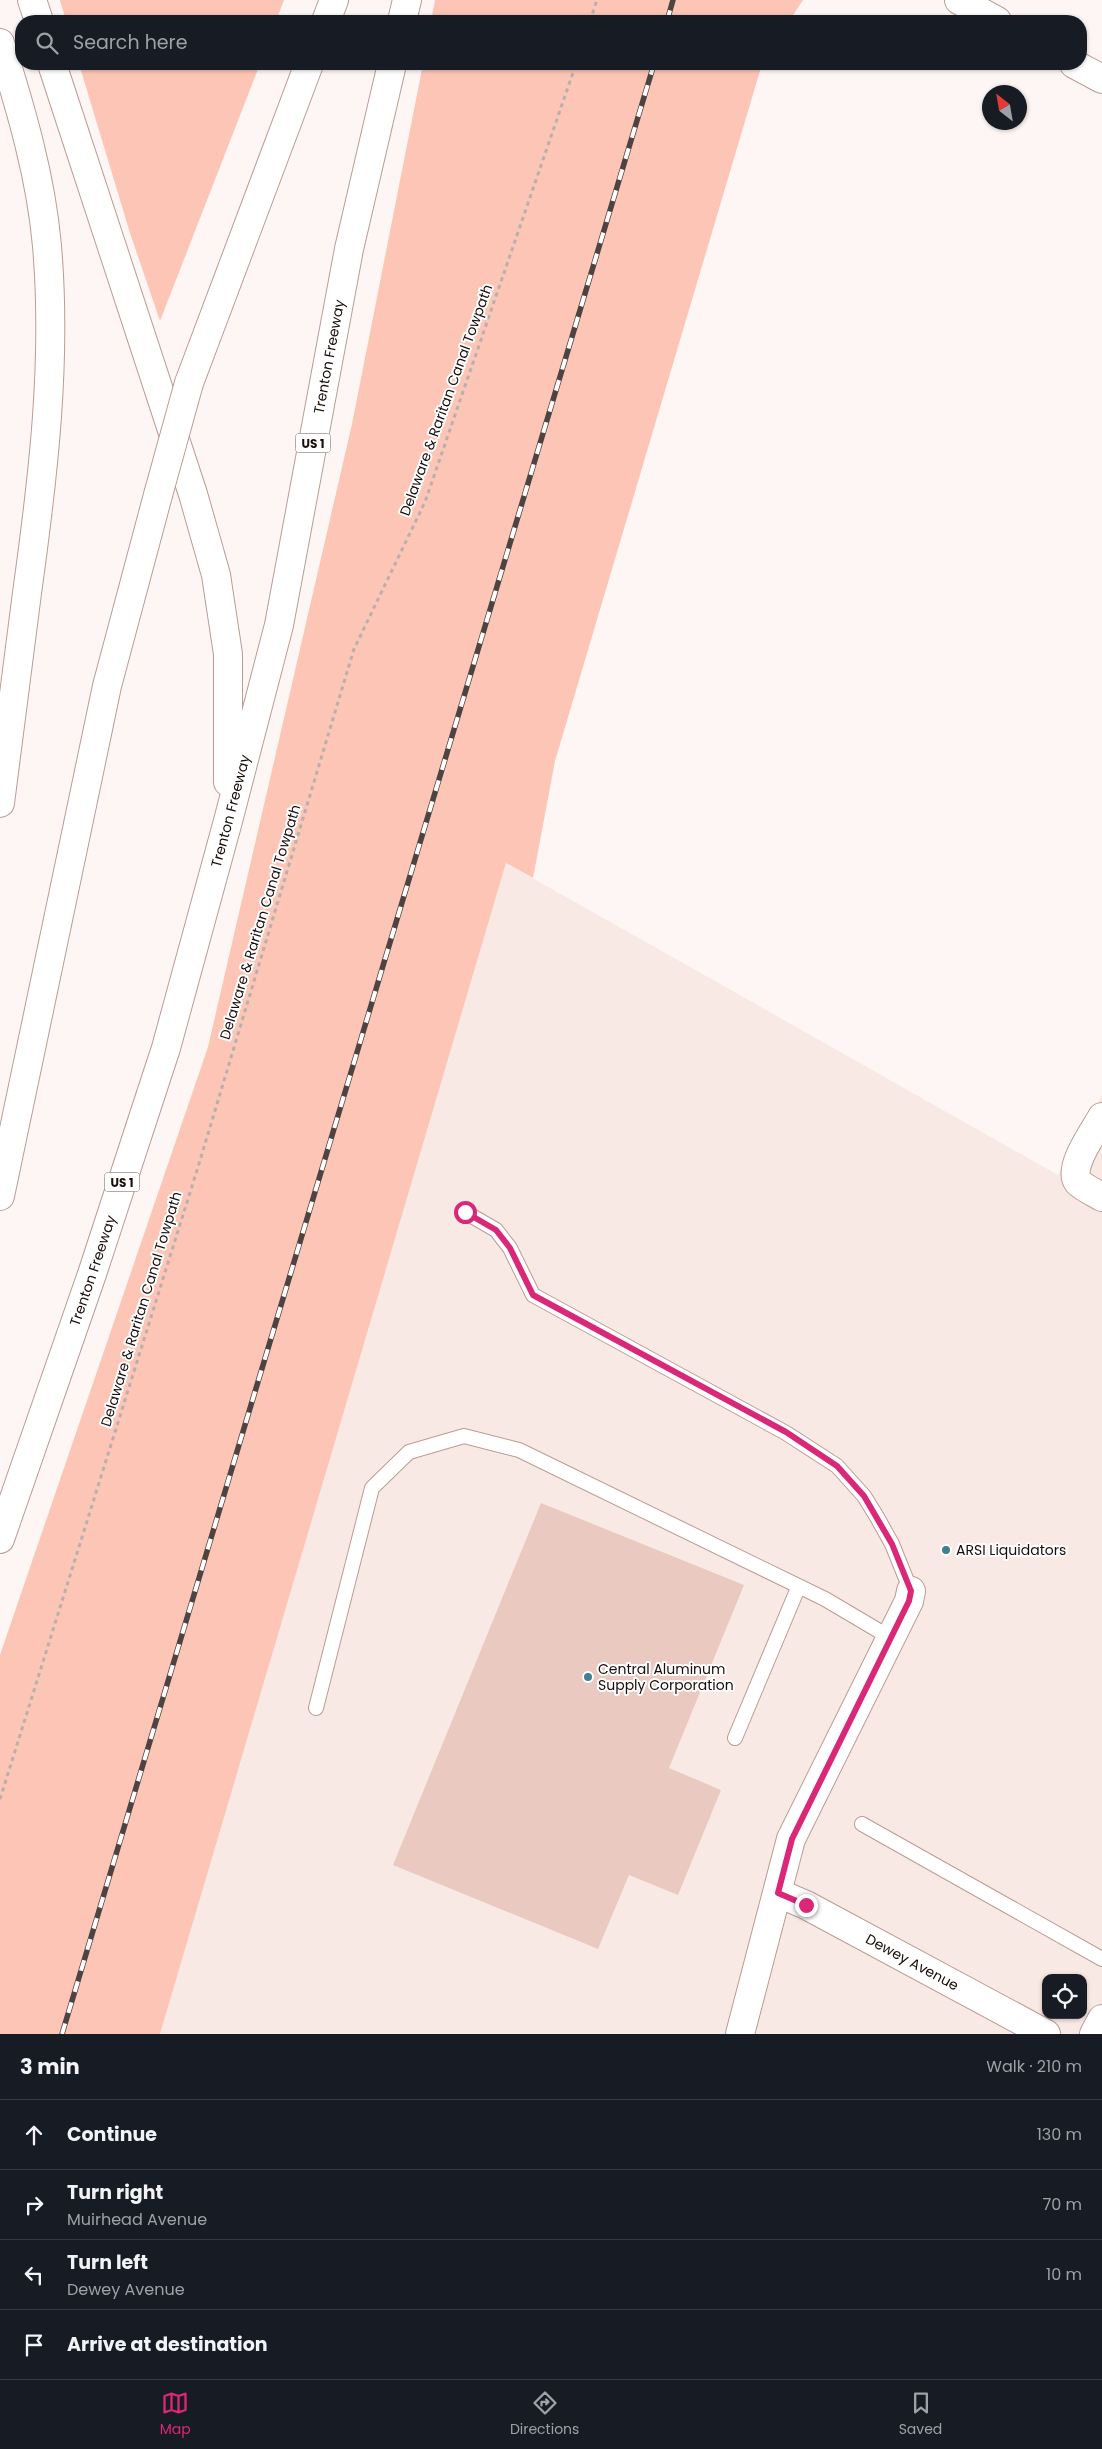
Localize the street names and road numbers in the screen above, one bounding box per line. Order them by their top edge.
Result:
street label: Delaware & Raritan Canal Towpath [395,281,497,519]
street label: Trenton Freeway [309,298,349,416]
road number: US 1 [296,433,330,452]
street label: Trenton Freeway [206,752,255,869]
street label: Delaware & Raritan Canal Towpath [215,802,305,1042]
road number: US 1 [104,1172,140,1192]
street label: Delaware & Raritan Canal Towpath [96,1189,186,1429]
street label: Trenton Freeway [65,1212,121,1329]
street label: Dewey Avenue [862,1929,963,1995]

